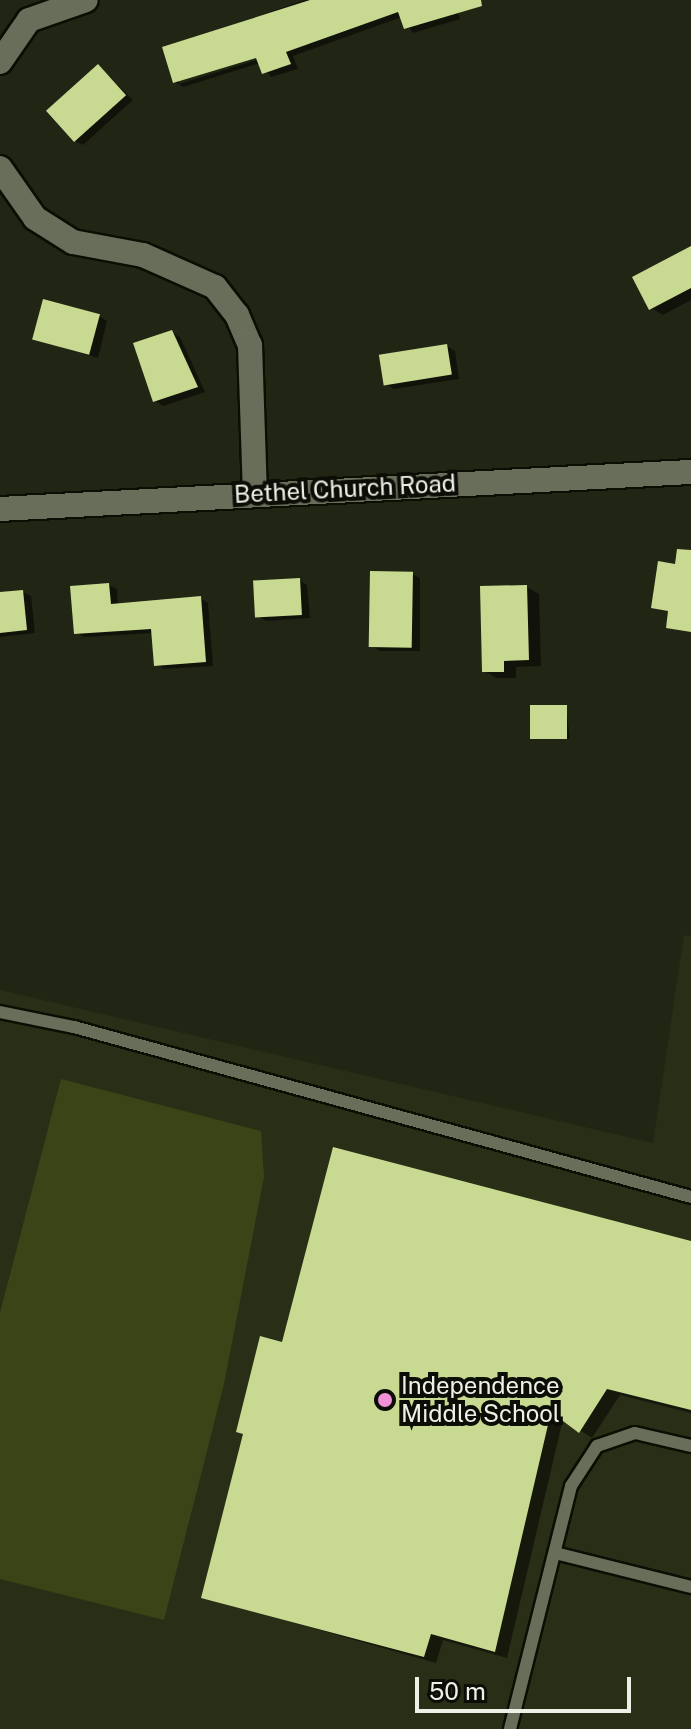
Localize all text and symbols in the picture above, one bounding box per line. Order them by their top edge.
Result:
street label: Bethel Church Road [233,469,457,509]
place label: Independence Middle School [401,1372,560,1428]
marker: Independence Middle School [376,1391,394,1409]
scale bar [419,1661,635,1711]
text: 50 m [429,1677,486,1705]

